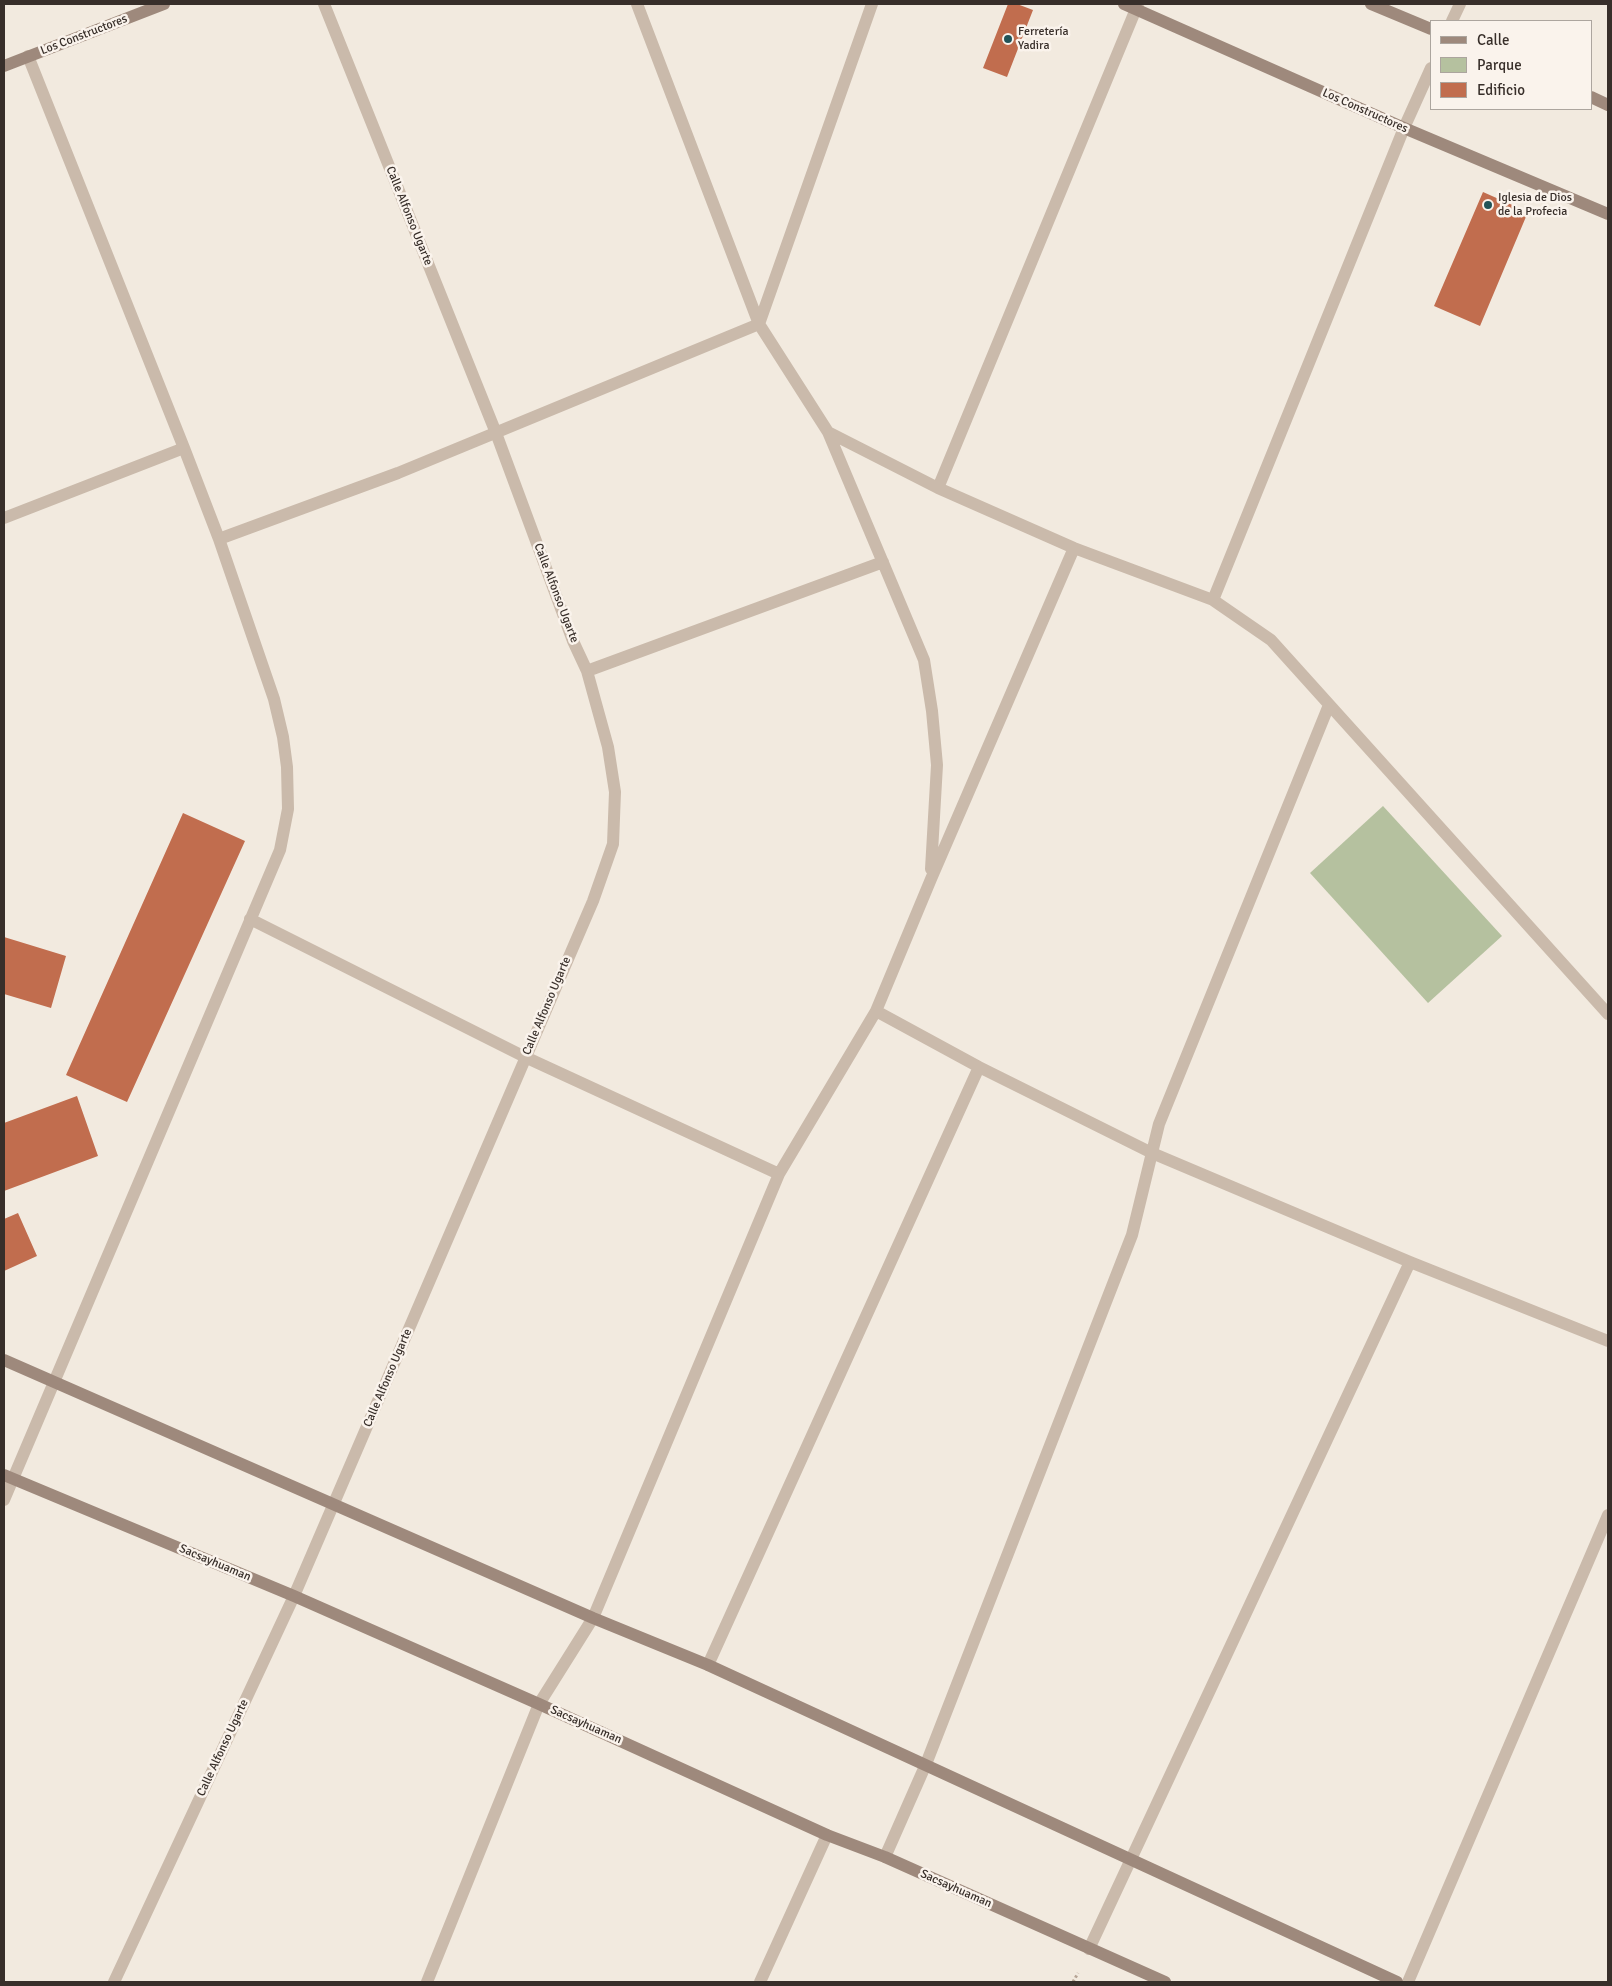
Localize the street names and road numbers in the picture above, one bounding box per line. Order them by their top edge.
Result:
street label: Los Constructores [39,12,129,58]
street label: Los Constructores [1320,86,1410,136]
street label: Calle Alfonso Ugarte [383,164,435,268]
street label: Calle Alfonso Ugarte [530,541,582,645]
street label: Calle Alfonso Ugarte [520,955,574,1057]
street label: Calle Alfonso Ugarte [361,1327,415,1429]
street label: Sacsayhuaman [177,1541,253,1585]
street label: Calle Alfonso Ugarte [194,1697,252,1799]
street label: Sacsayhuaman [548,1703,624,1747]
street label: Sacsayhuaman [918,1867,994,1911]

